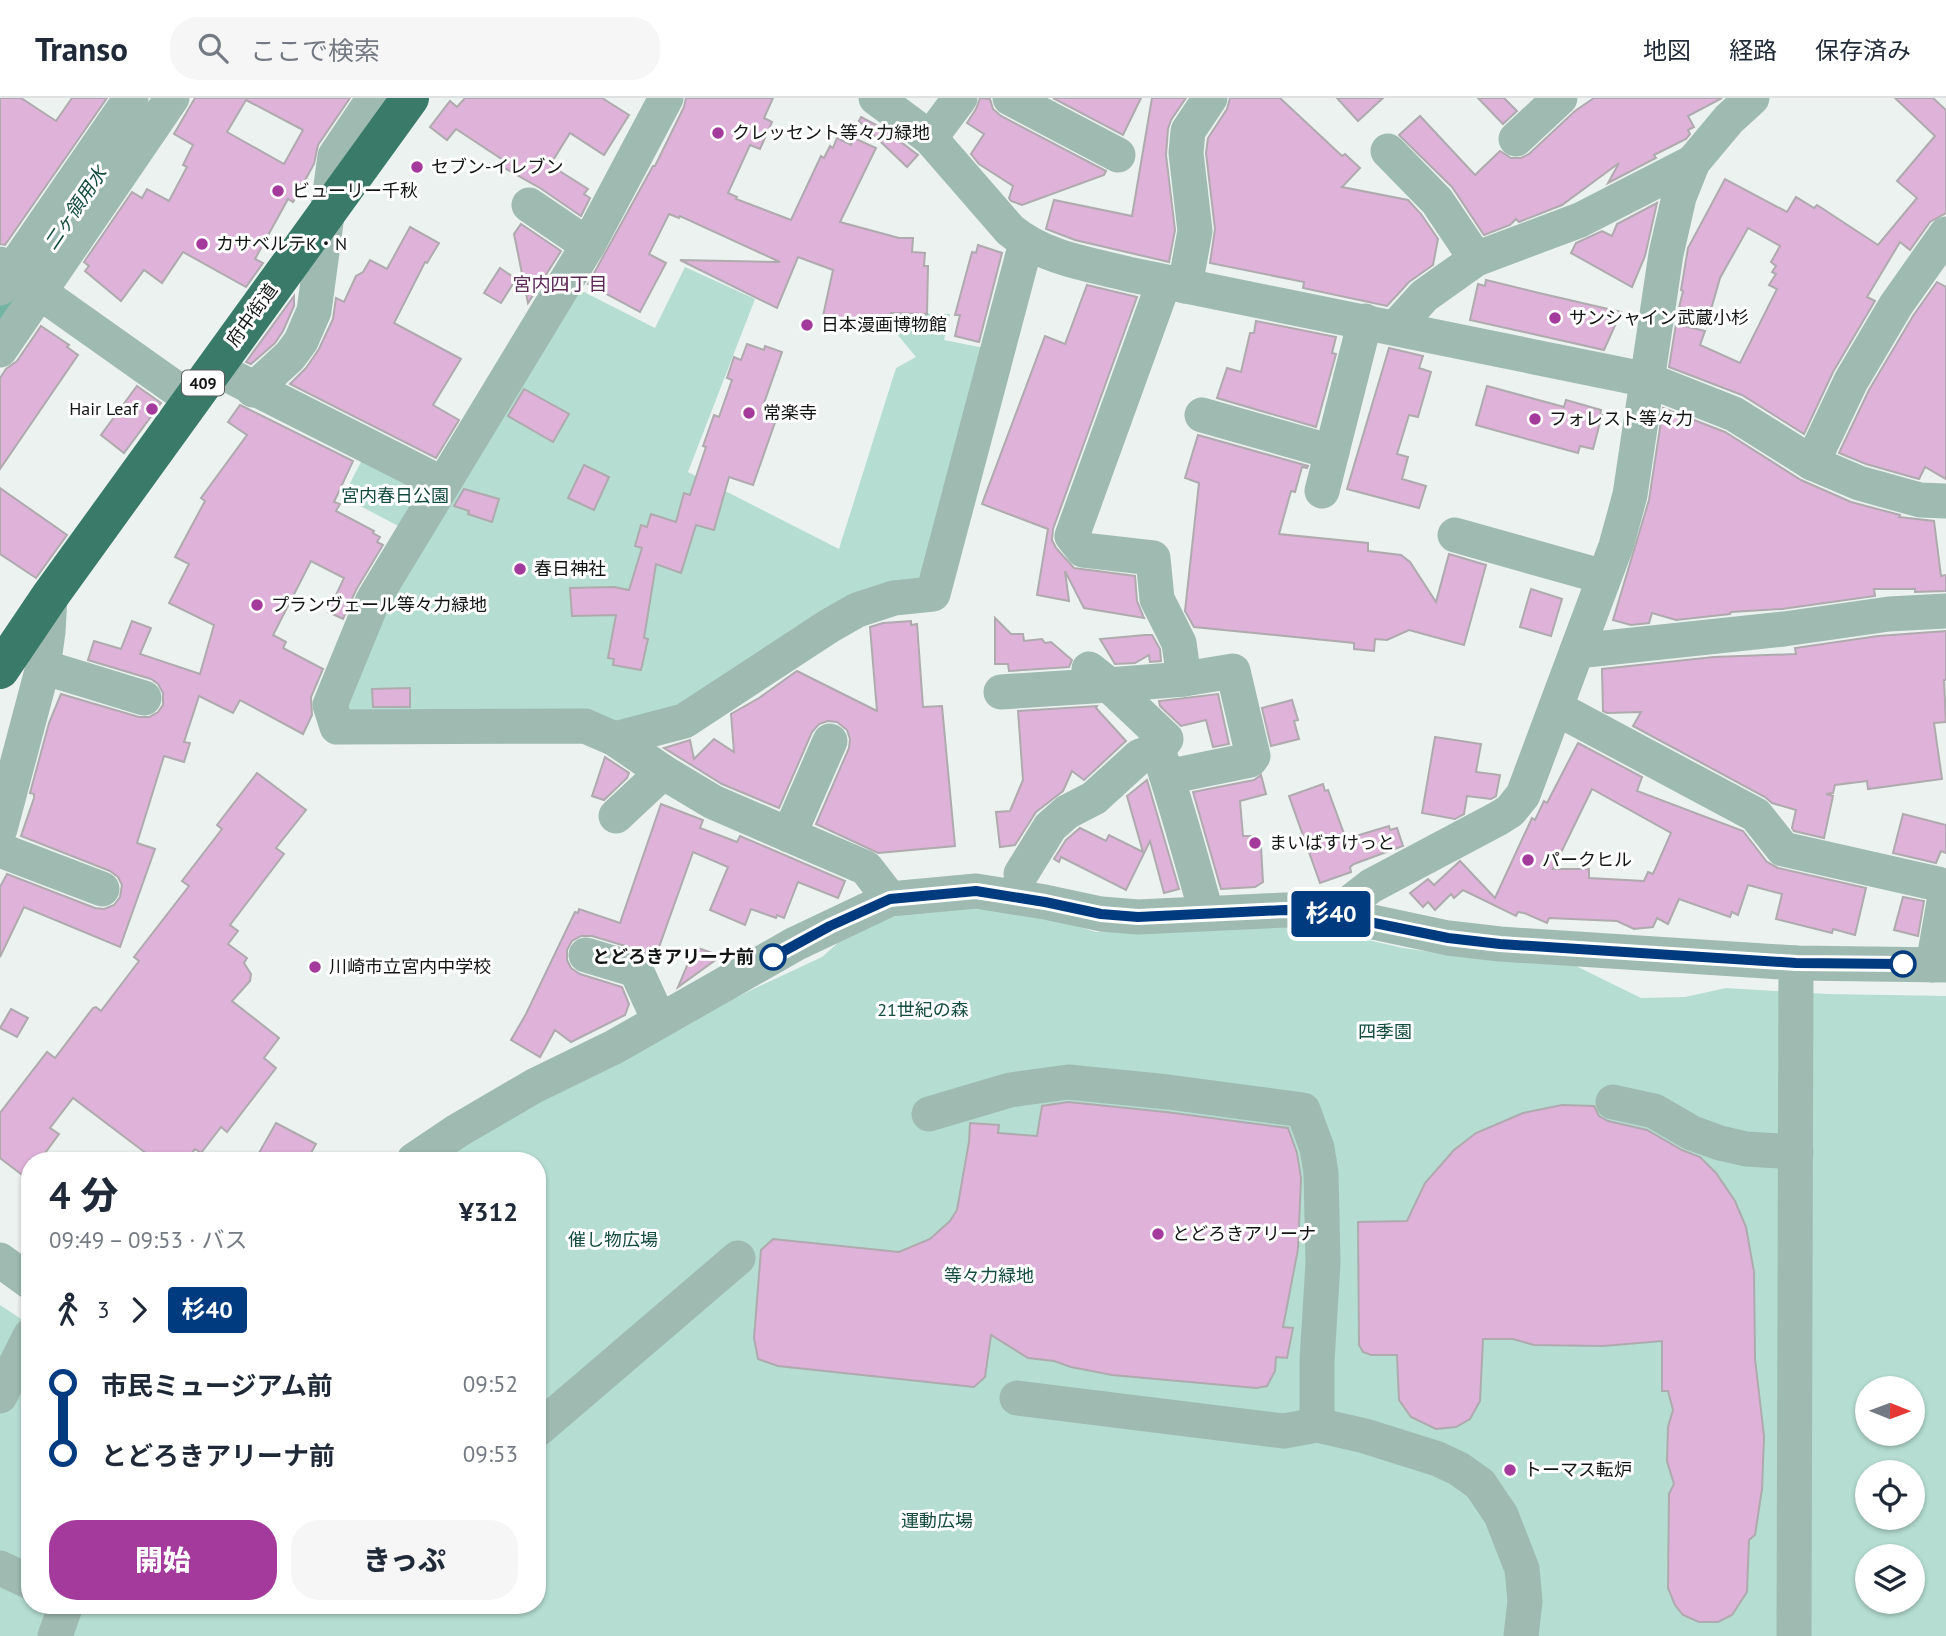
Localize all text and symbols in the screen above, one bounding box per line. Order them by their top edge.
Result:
search box [170,17,660,80]
text: Transo [35,27,128,70]
icon: search [194,29,232,67]
text: ここで検索 [250,34,380,67]
text: 地図 [1643,35,1691,66]
text: 経路 [1729,35,1777,66]
text: 保存済み [1815,35,1911,66]
place label: クレッセント等々力緑地 [732,121,930,144]
marker: クレッセント等々力緑地 [710,125,726,141]
place label: セブン-イレブン [431,155,563,178]
marker: セブン-イレブン [409,159,425,175]
water label: 二ヶ領用水 [38,160,113,254]
place label: ビューリー千秋 [292,179,418,202]
marker: ビューリー千秋 [270,183,286,199]
place label: カサベルテK・N [216,232,347,255]
marker: カサベルテK・N [194,236,210,252]
district label: 宮内四丁目 [512,272,608,296]
street label: 府中街道 [221,279,282,351]
place label: サンシャイン武蔵小杉 [1569,306,1749,329]
marker: サンシャイン武蔵小杉 [1547,310,1563,326]
place label: 日本漫画博物館 [821,313,947,336]
marker: 日本漫画博物館 [799,317,815,333]
road number: 409 [182,370,224,396]
place label: Hair Leaf [69,397,139,420]
marker: Hair Leaf [144,401,160,417]
place label: 常楽寺 [763,401,817,424]
marker: 常楽寺 [741,405,757,421]
place label: フォレスト等々力 [1549,407,1693,430]
marker: フォレスト等々力 [1527,411,1543,427]
park label: 宮内春日公園 [341,484,449,507]
place label: 春日神社 [534,557,606,580]
marker: 春日神社 [512,561,528,577]
place label: プランヴェール等々力緑地 [271,593,487,616]
marker: プランヴェール等々力緑地 [249,597,265,613]
place label: まいばすけっと [1269,831,1395,854]
marker: まいばすけっと [1247,835,1263,851]
place label: パークヒル [1542,848,1632,871]
marker: パークヒル [1520,852,1536,868]
line badge: 杉40 [1291,891,1371,937]
text: 杉40 [1305,898,1357,929]
marker: とどろきアリーナ前 [760,944,786,970]
place label: とどろきアリーナ前 [592,945,754,968]
unlabelled marker [1890,951,1916,977]
place label: 川崎市立宮内中学校 [329,955,491,978]
marker: 川崎市立宮内中学校 [307,959,323,975]
park label: 21世紀の森 [877,998,969,1021]
park label: 四季園 [1358,1020,1412,1043]
text: 4 分 [49,1170,118,1219]
text: ¥312 [459,1195,518,1228]
place label: とどろきアリーナ [1172,1222,1316,1245]
text: 09:49 – 09:53 · バス [49,1225,248,1254]
marker: とどろきアリーナ [1150,1226,1166,1242]
park label: 催し物広場 [568,1228,658,1251]
park label: 等々力緑地 [944,1264,1034,1287]
icon: walk [49,1291,87,1329]
icon: forward [120,1291,158,1329]
text: 杉40 [182,1294,233,1325]
text: 3 [97,1295,110,1324]
text: 市民ミュージアム前 [101,1369,333,1402]
text: 09:52 [463,1369,518,1398]
north arrow [1855,1376,1925,1446]
map controls [1855,1376,1925,1614]
text: とどろきアリーナ前 [101,1439,335,1472]
text: 09:53 [463,1439,518,1468]
place label: トーマス転炉 [1524,1458,1632,1481]
button: locate [1855,1460,1925,1530]
marker: トーマス転炉 [1502,1462,1518,1478]
park label: 運動広場 [901,1509,973,1532]
button: 開始 [49,1520,277,1600]
button: きっぷ [291,1520,518,1600]
button: layers [1855,1544,1925,1614]

